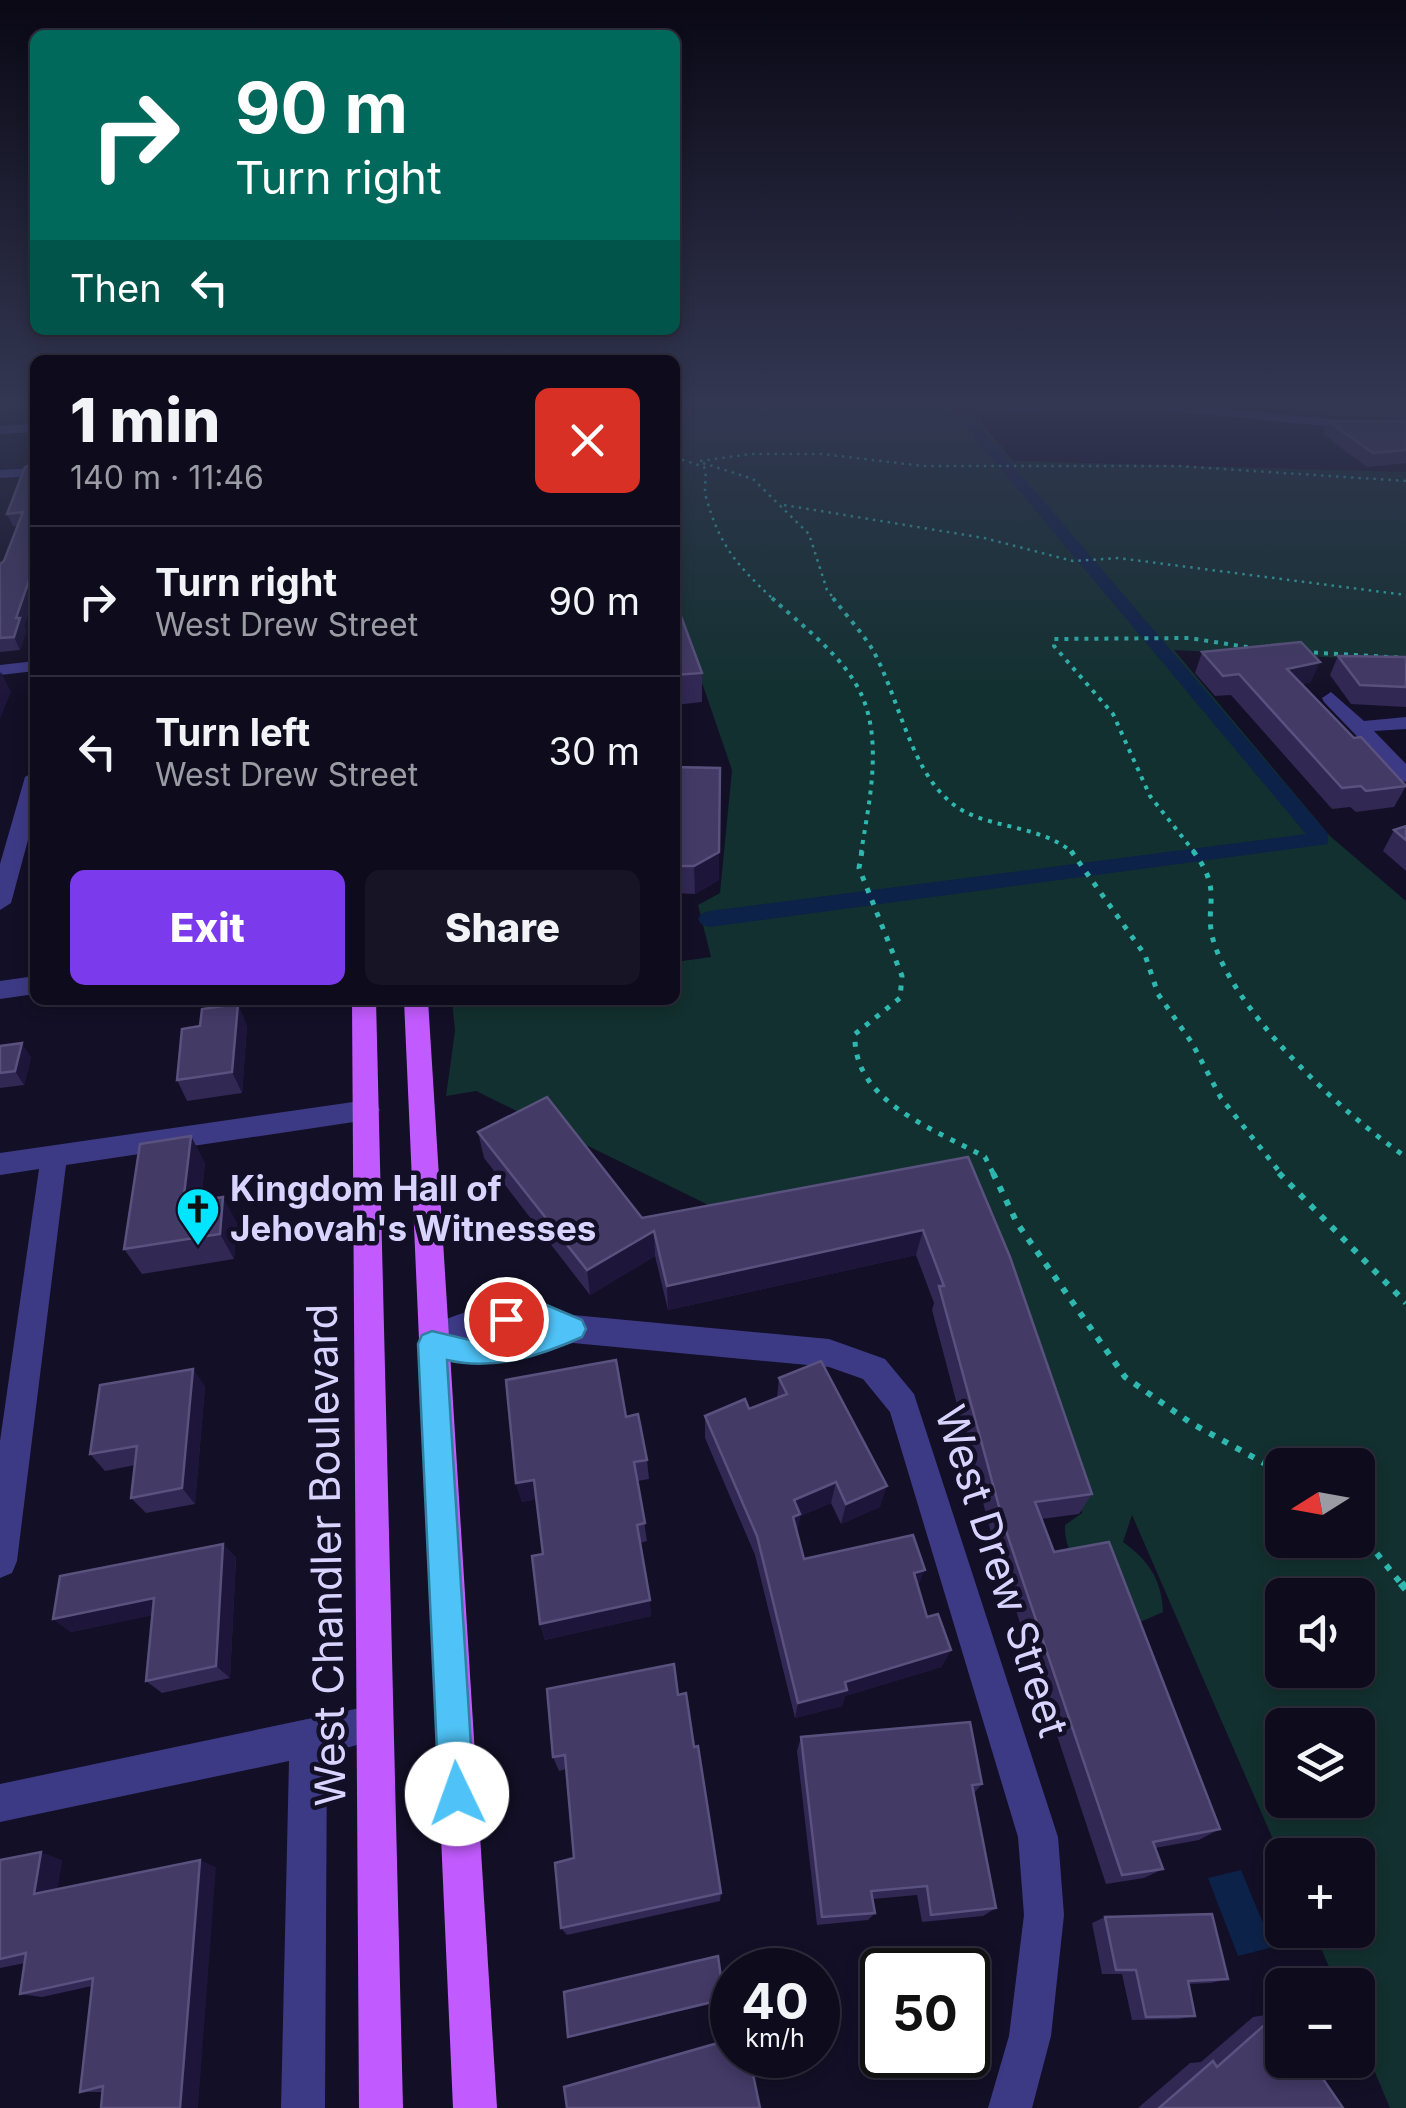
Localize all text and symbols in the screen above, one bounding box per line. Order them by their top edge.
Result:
text: 90 m [235,65,408,150]
icon: right [70,70,200,200]
text: Turn right [235,150,442,205]
icon: left [182,260,237,315]
text: Then [70,265,162,311]
text: 1 min [70,384,220,456]
button: close [535,388,640,493]
text: 140 m · 11:46 [70,458,264,497]
text: Turn right [155,559,337,605]
icon: right [70,574,125,629]
text: 90 m [548,578,640,624]
text: West Drew Street [155,605,418,644]
text: Turn left [155,709,310,755]
icon: left [70,724,125,779]
text: 30 m [549,728,640,774]
text: West Drew Street [155,755,418,794]
button: Exit [70,870,345,985]
button: Share [365,870,640,985]
place label: Kingdom Hall of Jehovah's Witnesses [230,1167,596,1249]
church icon: Kingdom Hall of Jehovah's Witnesses [175,1186,221,1247]
pin [464,1277,549,1362]
icon: arrive [479,1292,534,1347]
street label: West Chandler Boulevard [296,1303,355,1807]
street label: West Drew Street [925,1399,1080,1743]
north arrow [1265,1448,1375,1558]
map controls [1265,1448,1375,2078]
button: sound [1265,1578,1375,1688]
button: layers [1265,1708,1375,1818]
position arrow [405,1742,509,1846]
button: + [1265,1838,1375,1948]
speed limit sign: 50 [860,1948,990,2078]
button: − [1265,1968,1375,2078]
text: 40 [741,1971,809,2031]
text: km/h [745,2023,805,2053]

